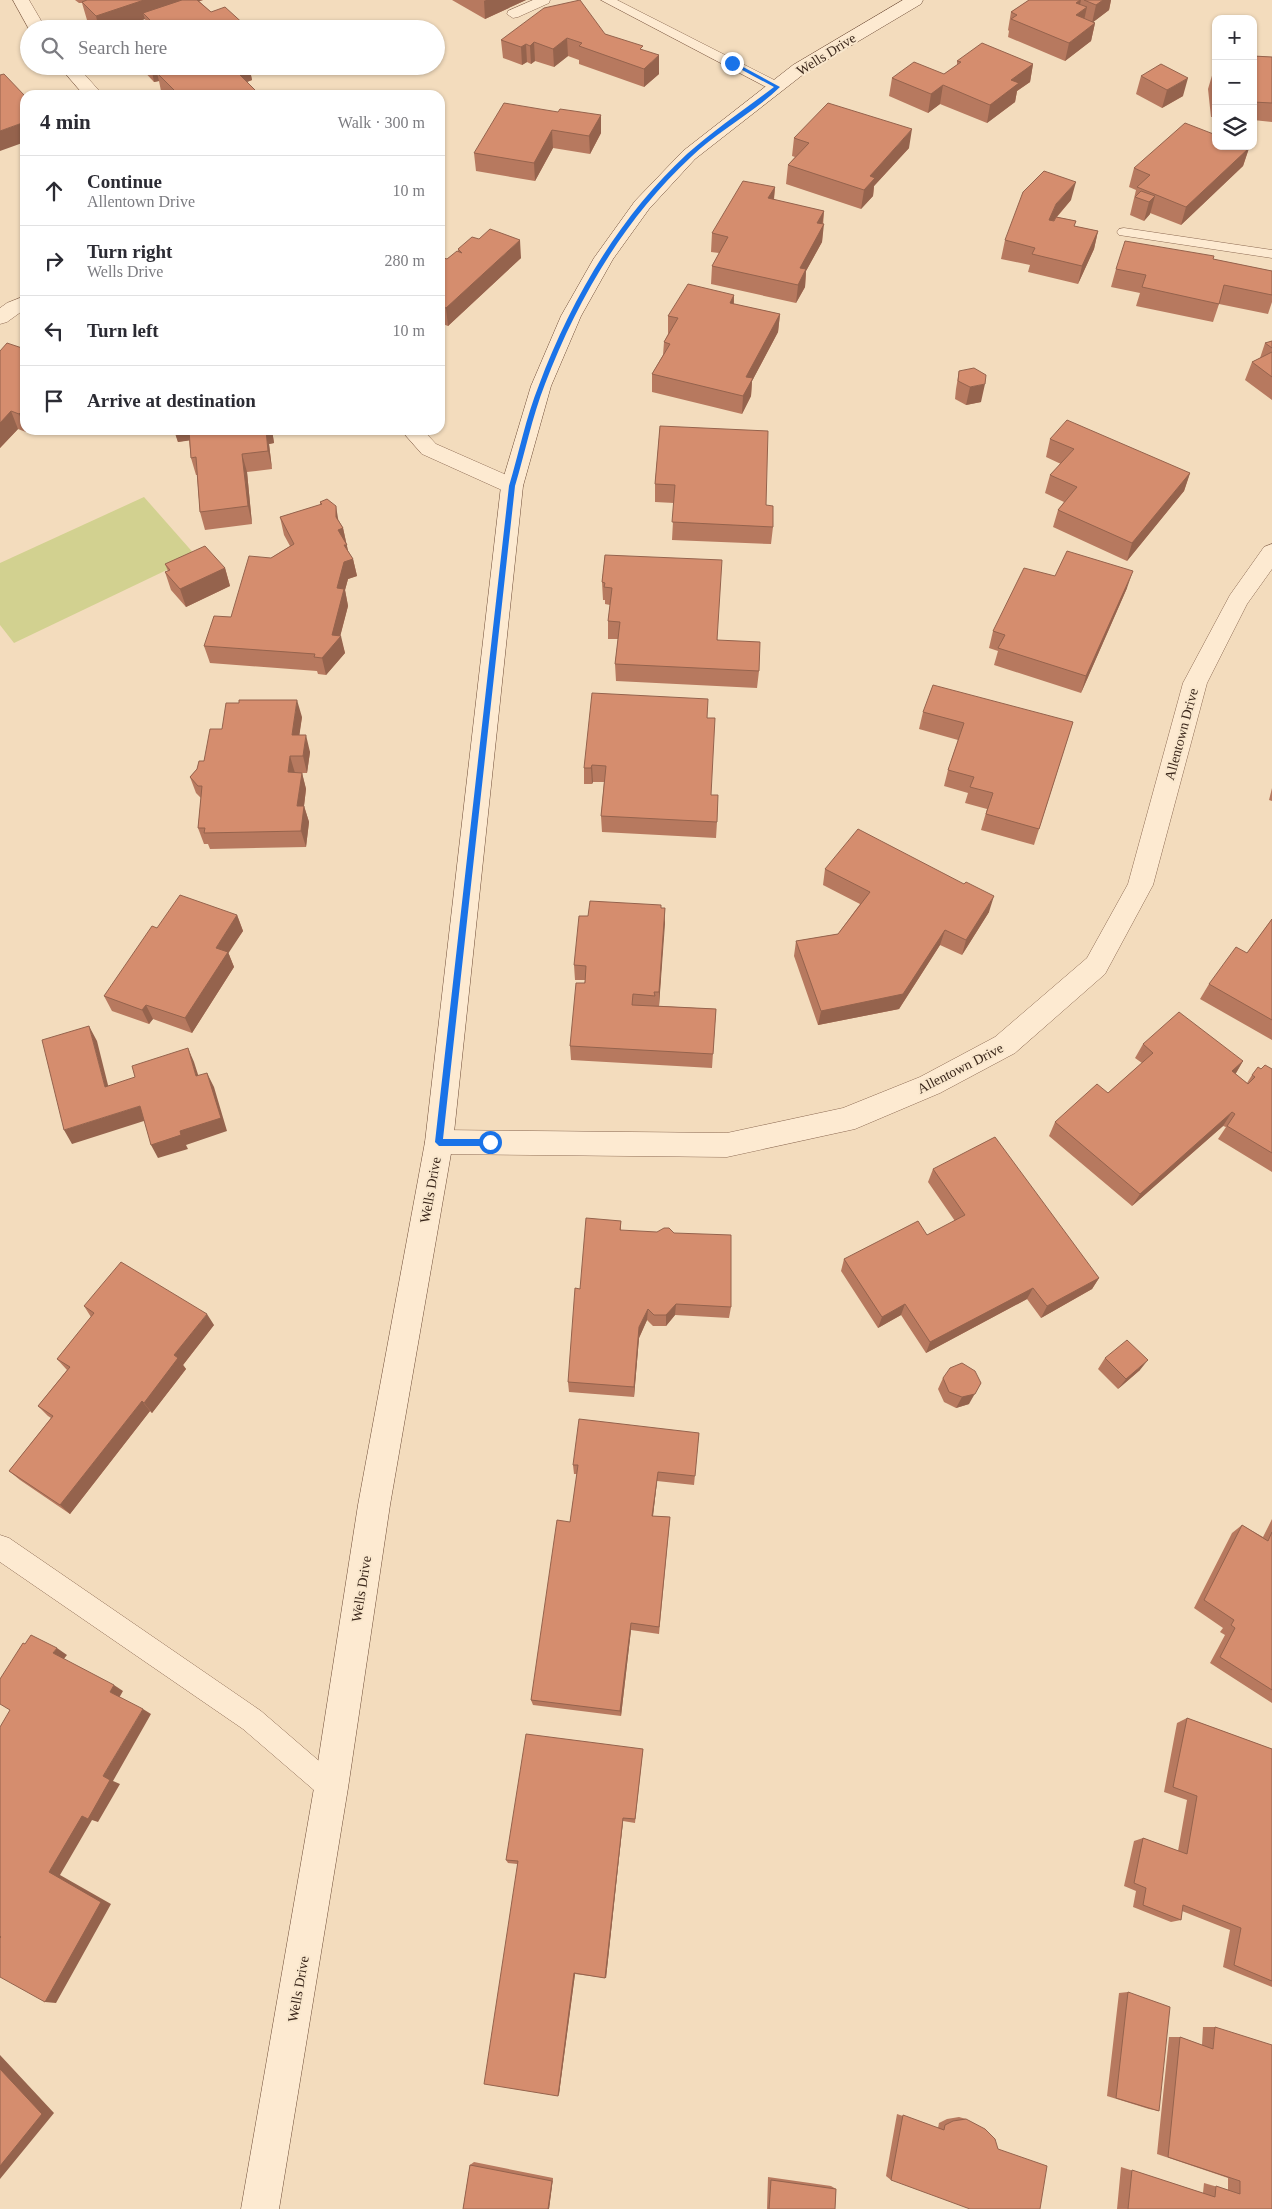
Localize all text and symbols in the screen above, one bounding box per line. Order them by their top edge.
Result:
map controls [1212,15,1257,150]
button: + [1212,15,1257,60]
search box [20,20,445,75]
street label: Wells Drive [794,30,859,79]
icon: search [38,34,66,62]
text: Search here [78,37,167,58]
route end [721,52,744,75]
button: − [1212,60,1257,105]
button: layers [1212,105,1257,150]
text: 4 min [40,110,91,134]
text: Walk · 300 m [338,114,425,131]
text: Continue [87,171,162,192]
icon: ahead [40,177,68,205]
text: 10 m [393,182,425,199]
text: Allentown Drive [87,193,195,210]
text: Turn right [87,241,172,262]
icon: right [40,247,68,275]
text: 280 m [385,252,425,269]
text: Wells Drive [87,263,163,280]
icon: left [40,317,68,345]
text: Turn left [87,320,159,341]
text: 10 m [393,322,425,339]
icon: arrive [40,387,68,415]
text: Arrive at destination [87,390,256,411]
street label: Allentown Drive [1162,687,1201,782]
street label: Allentown Drive [915,1040,1006,1097]
route start [479,1131,502,1154]
street label: Wells Drive [417,1156,444,1224]
street label: Wells Drive [349,1555,374,1623]
street label: Wells Drive [285,1955,312,2023]

